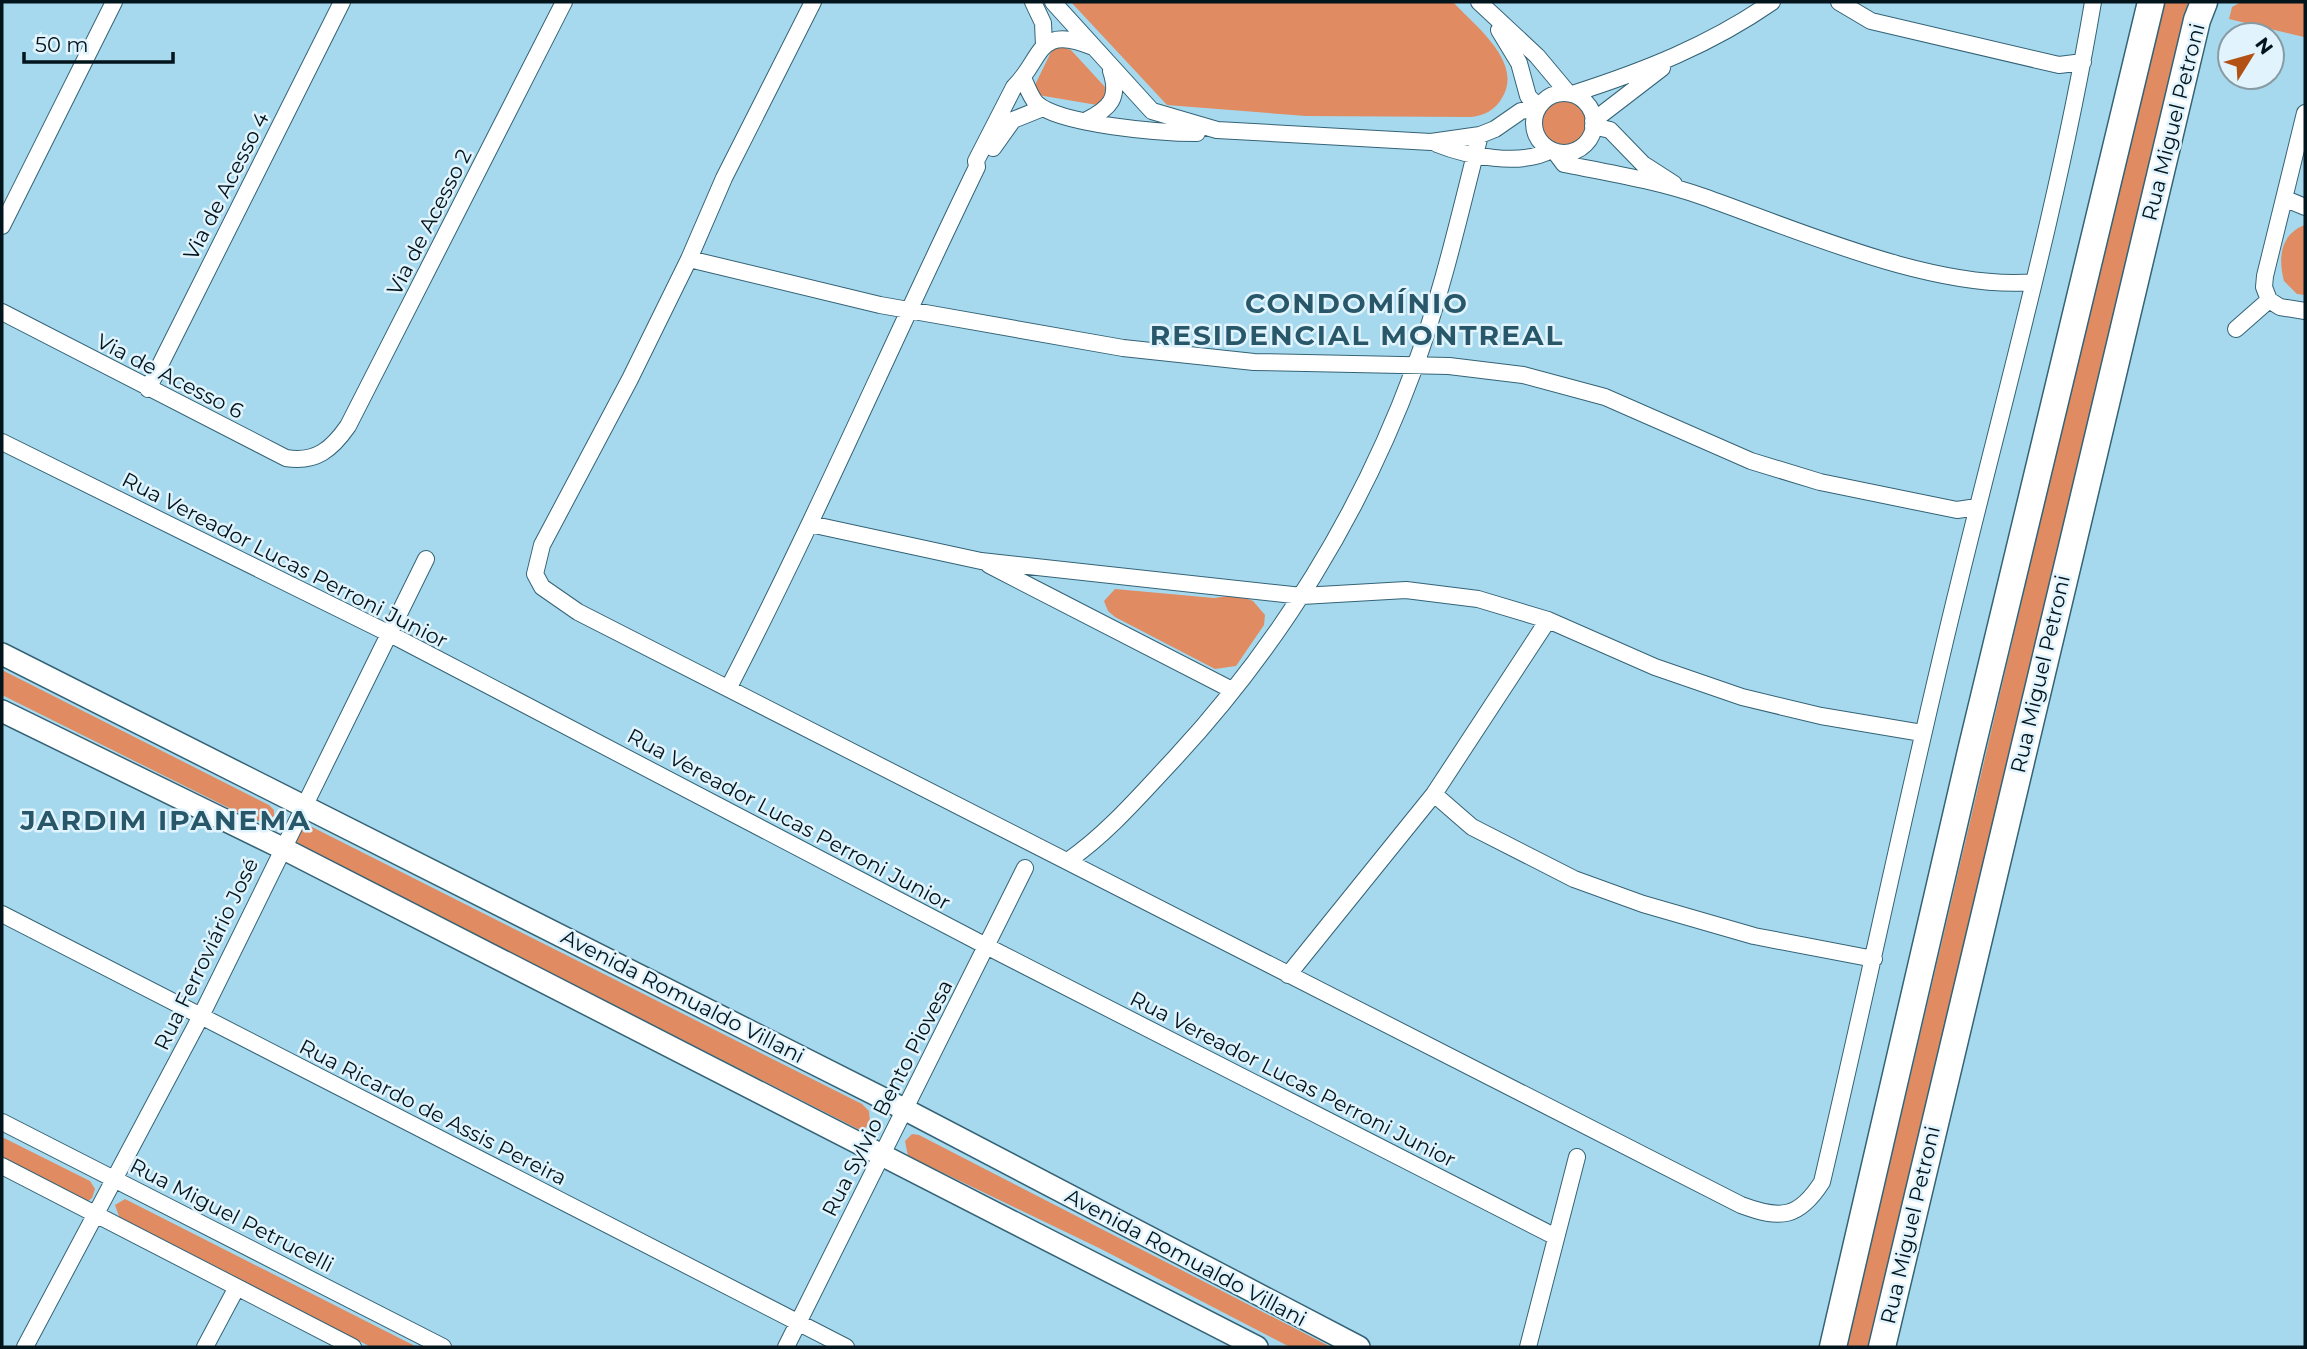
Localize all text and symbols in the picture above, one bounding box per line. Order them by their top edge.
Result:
scale bar [24,21,173,65]
street label: Rua Miguel Petroni [2136,21,2210,223]
north arrow [2216,21,2286,91]
text: 50 m [35,32,89,57]
text: N [2250,33,2278,59]
street label: Via de Acesso 4 [178,108,274,264]
street label: Via de Acesso 2 [381,145,477,299]
district label: CONDOMÍNIO RESIDENCIAL MONTREAL [1150,286,1564,352]
street label: Via de Acesso 6 [92,328,248,424]
street label: Rua Vereador Lucas Perroni Junior [118,467,452,653]
street label: Rua Miguel Petroni [2005,573,2075,775]
street label: Rua Vereador Lucas Perroni Junior [623,723,955,915]
district label: JARDIM IPANEMA [19,803,312,837]
street label: Rua Ferroviário José [149,854,263,1054]
street label: Avenida Romualdo Villani [557,924,809,1068]
street label: Rua Sylvio Bento Piovesa [816,975,958,1221]
street label: Rua Vereador Lucas Perroni Junior [1126,986,1460,1172]
street label: Rua Ricardo de Assis Pereira [295,1034,571,1190]
street label: Rua Miguel Petroni [1875,1124,1945,1326]
street label: Rua Miguel Petrucelli [126,1153,338,1277]
street label: Avenida Romualdo Villani [1061,1183,1311,1331]

